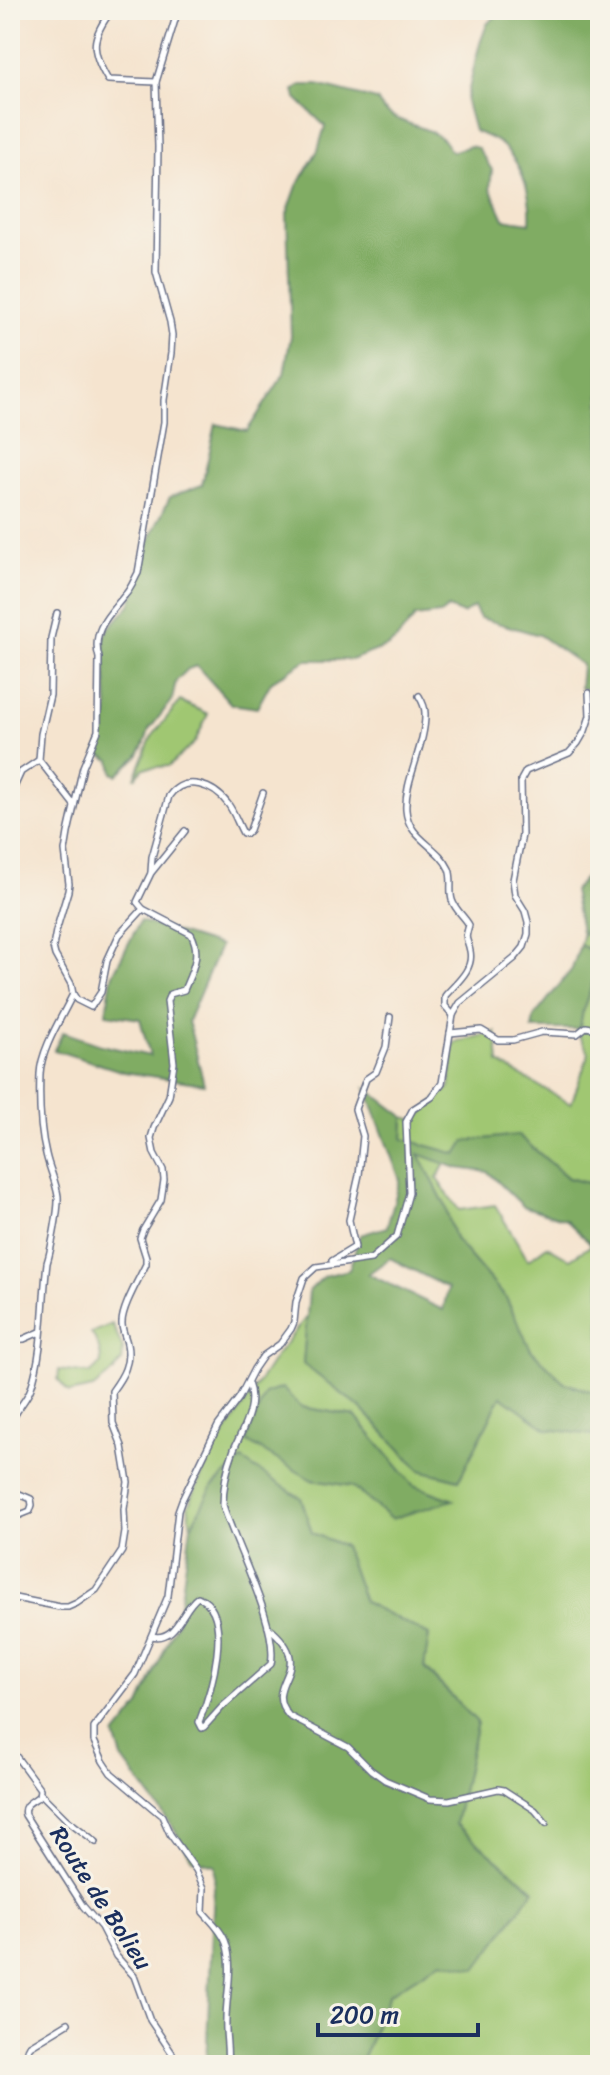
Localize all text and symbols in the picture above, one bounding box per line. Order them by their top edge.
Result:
street label: Route de Bolieu [38,1817,164,1979]
scale bar [318,1987,478,2037]
text: 200 m [330,1994,399,2036]

